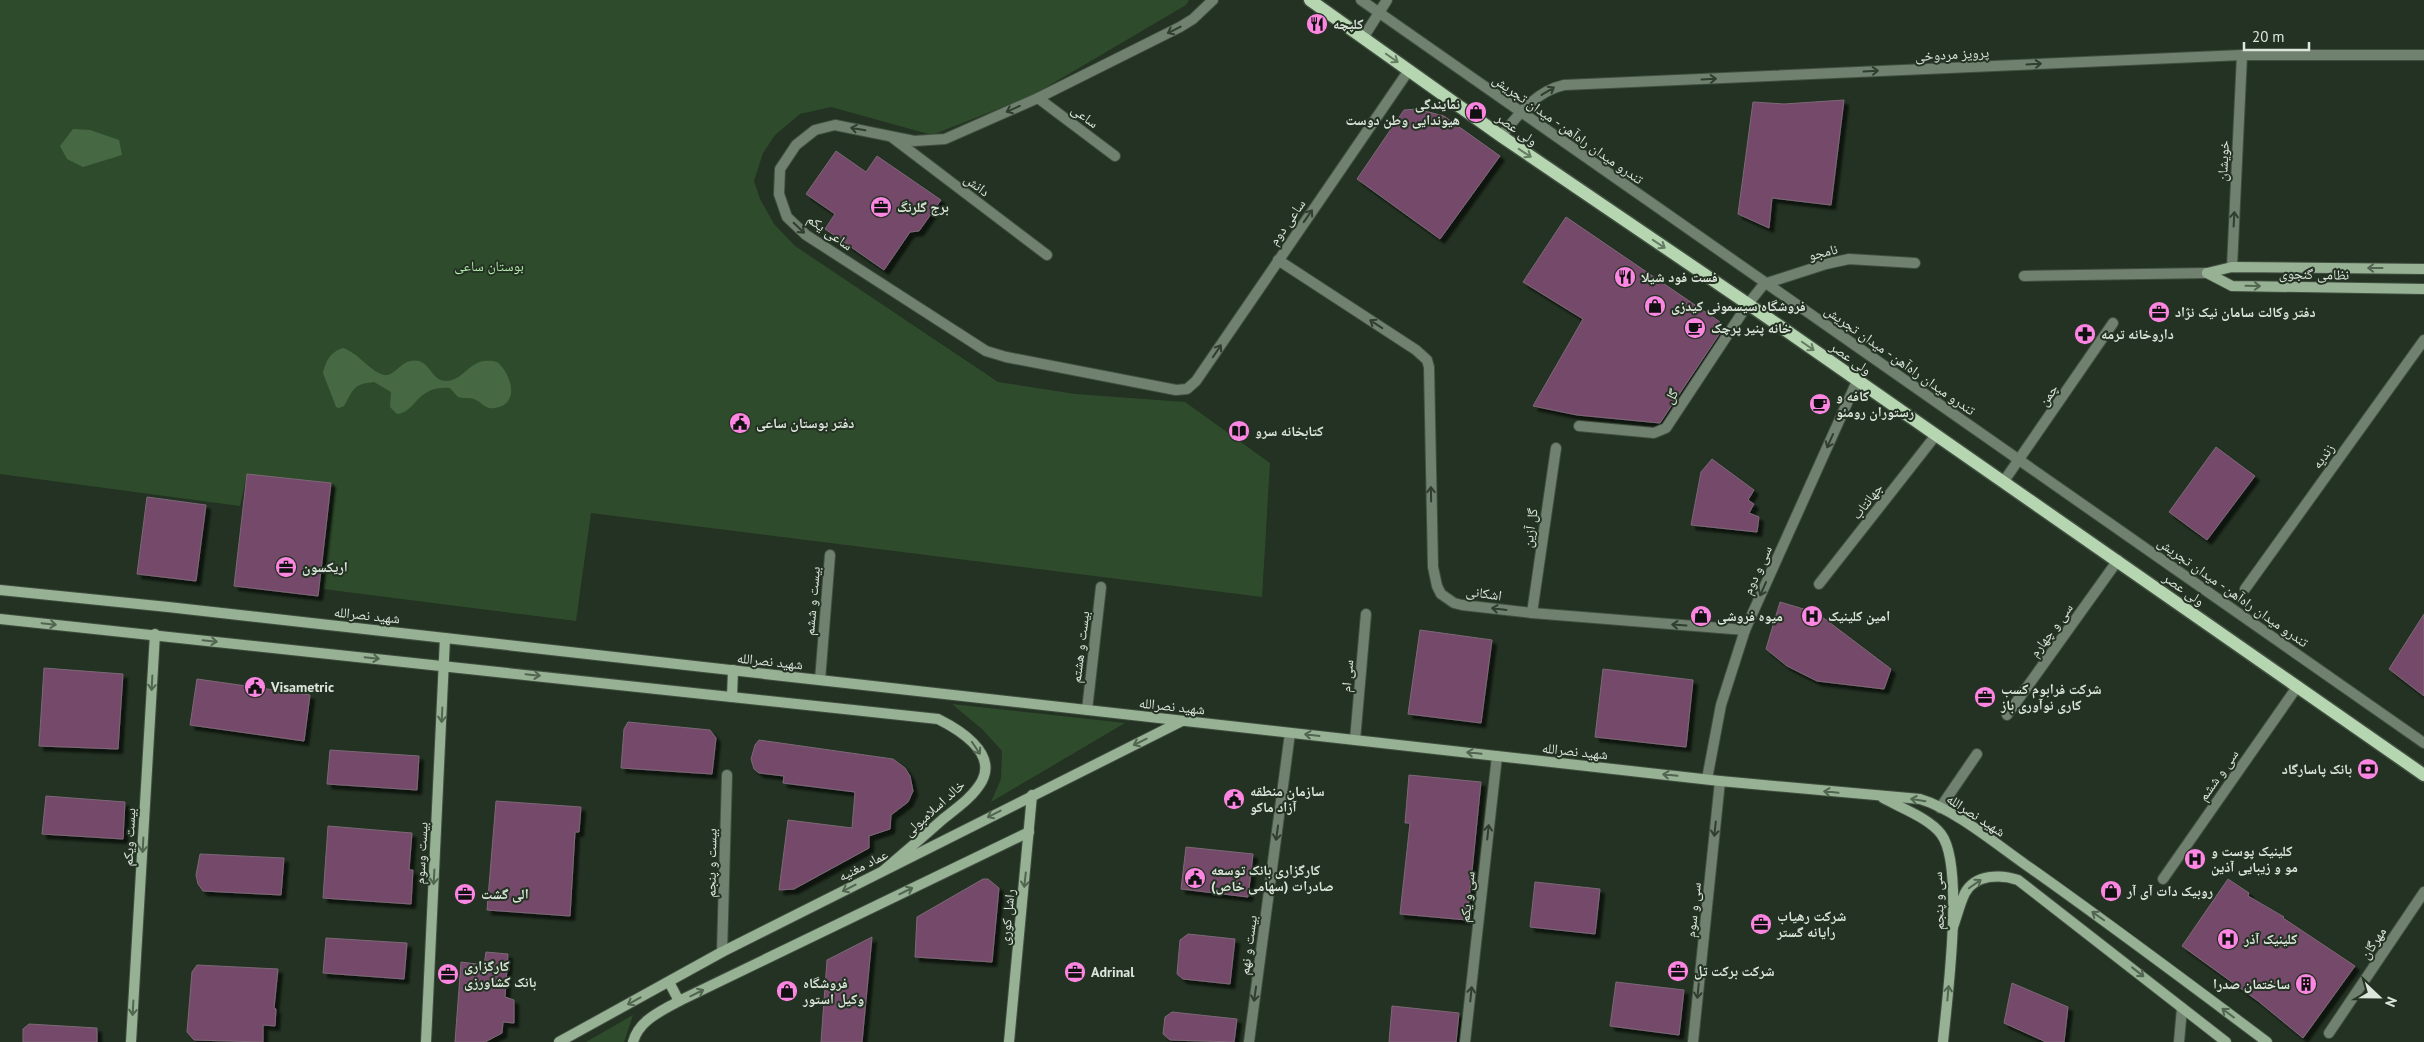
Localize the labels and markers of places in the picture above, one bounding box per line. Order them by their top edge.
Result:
restaurant icon: کلپچه [1305,12,1329,36]
place label: کلپچه [1333,15,1363,33]
place label: نمایندگی هیوندایی وطن دوست [1345,95,1460,129]
shop icon: نمایندگی هیوندایی وطن دوست [1464,100,1488,124]
office icon: برج گلرنگ [869,195,893,219]
place label: برج گلرنگ [897,198,949,216]
restaurant icon: فست فود شیلا [1613,265,1637,289]
place label: فست فود شیلا [1641,268,1718,286]
shop icon: فروشگاه سیسمونی کیدزی [1643,294,1667,318]
place label: فروشگاه سیسمونی کیدزی [1671,297,1806,315]
office icon: دفتر وکالت سامان نیک نژاد [2147,300,2171,324]
place label: دفتر وکالت سامان نیک نژاد [2175,303,2316,321]
cafe icon: خانه پنیر پرچک [1683,316,1707,340]
place label: خانه پنیر پرچک [1711,319,1791,337]
pharmacy icon: داروخانه ترمه [2073,322,2097,346]
place label: داروخانه ترمه [2101,325,2174,343]
place label: کافه و رستوران رومئو [1836,387,1914,421]
cafe icon: کافه و رستوران رومئو [1808,392,1832,416]
public building icon: دفتر بوستان ساعی [728,411,752,435]
place label: دفتر بوستان ساعی [756,414,854,432]
library icon: کتابخانه سرو [1227,419,1251,443]
place label: کتابخانه سرو [1255,422,1324,440]
office icon: اریکسون [274,555,298,579]
place label: اریکسون [302,558,348,576]
shop icon: میوه فروشی [1689,604,1713,628]
hospital icon: امین کلینیک [1800,604,1824,628]
place label: میوه فروشی [1717,607,1783,625]
place label: امین کلینیک [1828,607,1890,625]
public building icon: Visametric [243,675,267,699]
place label: Visametric [270,678,334,696]
place label: شرکت فرابوم کسب کاری نوآوری باز [2000,680,2102,714]
office icon: شرکت فرابوم کسب کاری نوآوری باز [1973,685,1997,709]
bank icon: بانک پاسارگاد [2356,757,2380,781]
place label: بانک پاسارگاد [2282,760,2352,778]
place label: سازمان منطقه آزاد ماکو [1250,782,1325,816]
public building icon: سازمان منطقه آزاد ماکو [1222,787,1246,811]
place label: کلینیک پوست و مو و زیبایی آذین [2211,842,2298,876]
hospital icon: کلینیک پوست و مو و زیبایی آذین [2183,847,2207,871]
place label: کارگزاری بانک توسعه صادرات (سهامی خاص) [1211,861,1334,895]
public building icon: کارگزاری بانک توسعه صادرات (سهامی خاص) [1183,866,1207,890]
shop icon: روبیک دات آی آر [2099,879,2123,903]
office icon: الی گشت [453,882,477,906]
place label: روبیک دات آی آر [2126,882,2213,900]
place label: الی گشت [481,885,529,903]
place label: شرکت رهیاب رایانه گستر [1776,907,1847,941]
office icon: شرکت رهیاب رایانه گستر [1749,912,1773,936]
hospital icon: کلینیک آذر [2216,927,2240,951]
place label: کلینیک آذر [2243,930,2297,948]
place label: کارگزاری بانک کشاورزی [464,957,537,991]
office icon: شرکت برکت تل [1666,959,1690,983]
office icon: Adrinal [1063,960,1087,984]
office icon: کارگزاری بانک کشاورزی [436,962,460,986]
place label: شرکت برکت تل [1694,962,1775,980]
place label: Adrinal [1091,963,1135,981]
building icon: ساختمان صدرا [2294,972,2318,996]
place label: فروشگاه وکیل استور [802,974,864,1008]
place label: ساختمان صدرا [2213,975,2290,993]
shop icon: فروشگاه وکیل استور [775,979,799,1003]

